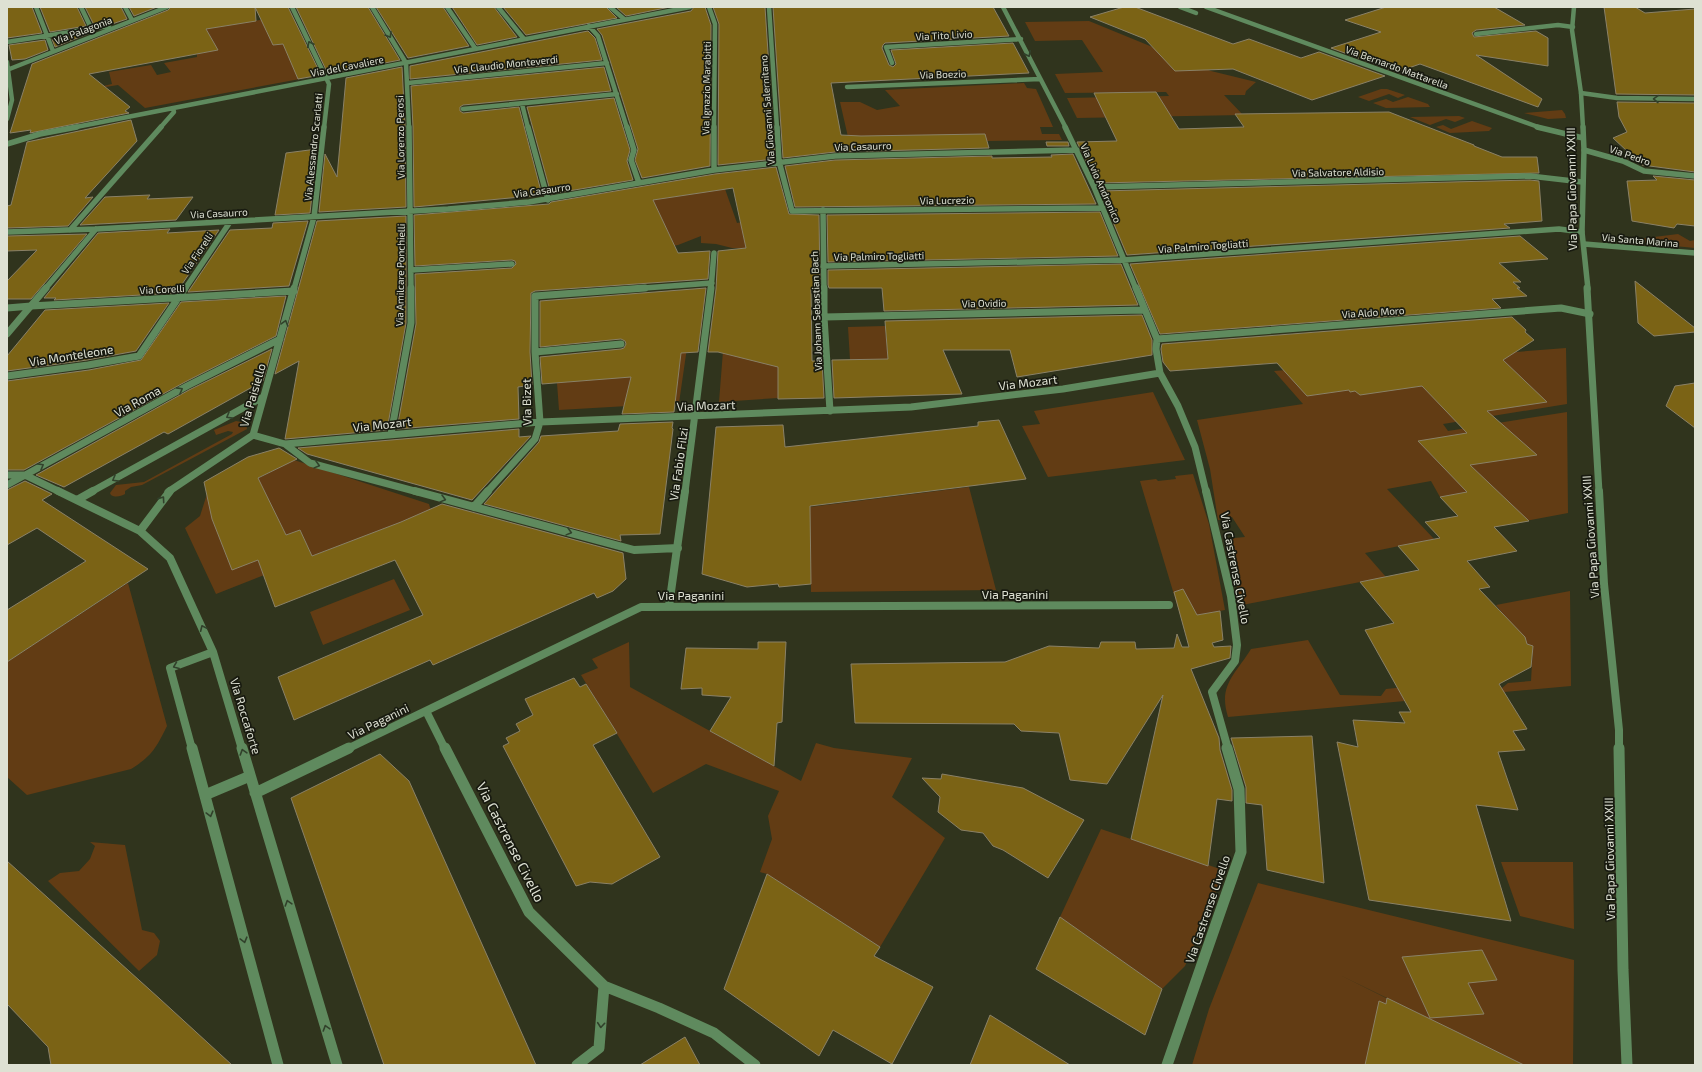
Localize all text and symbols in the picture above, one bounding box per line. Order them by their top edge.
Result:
street label: Via Palagonia [52,13,114,47]
street label: Via Tito Livio [915,27,973,42]
one-way arrow [384,31,391,38]
one-way arrow [307,41,315,48]
street label: Via Ignazio Marabitti [699,41,713,135]
street label: Via Bernardo Mattarella [1344,43,1450,91]
one-way arrow [1023,50,1031,57]
street label: Via del Cavaliere [309,53,385,79]
street label: Via Claudio Monteverdi [453,53,559,75]
street label: Via Giovanni Salernitano [757,54,777,165]
street label: Via Boezio [919,67,967,81]
street label: Via Alessandro Scarlatti [301,93,325,201]
street label: Via Lorenzo Perosi [393,95,407,179]
one-way arrow [1653,95,1659,103]
street label: Via Papa Giovanni XXIII [1563,127,1579,251]
street label: Via Casaurro [834,139,892,153]
street label: Via Livio Andronico [1078,142,1124,225]
street label: Via Pedro [1608,142,1652,168]
street label: Via Salvatore Aldisio [1292,165,1385,179]
street label: Via Casaurro [513,180,572,200]
street label: Via Lucrezio [920,194,975,206]
street label: Via Casaurro [190,205,248,220]
street label: Via Amilcare Ponchielli [393,224,407,326]
street label: Via Fiorelli [179,230,215,276]
street label: Via Santa Marina [1601,231,1679,249]
street label: Via Palmiro Togliatti [1157,237,1249,255]
street label: Via Palmiro Togliatti [834,249,924,263]
street label: Via Johann Sebastian Bach [808,251,824,371]
street label: Via Corelli [139,282,185,296]
street label: Via Ovidio [962,297,1007,309]
street label: Via Aldo Moro [1341,304,1405,320]
one-way arrow [280,319,289,326]
street label: Via Monteleone [28,341,114,369]
street label: Via Paisiello [236,361,268,428]
street label: Via Mozart [998,371,1059,393]
street label: Via Bizet [519,378,533,426]
street label: Via Roma [111,383,163,419]
one-way arrow [175,387,183,395]
street label: Via Mozart [676,397,736,413]
one-way arrow [225,412,233,419]
street label: Via Mozart [352,414,412,434]
street label: Via Fabio Filzi [666,426,690,501]
one-way arrow [314,460,321,469]
one-way arrow [37,464,44,471]
one-way arrow [112,474,119,482]
street label: Via Papa Giovanni XXIII [1579,475,1601,599]
one-way arrow [440,494,446,502]
one-way arrow [157,496,164,503]
street label: Via Castrense Civello [1218,511,1254,625]
one-way arrow [565,527,572,536]
street label: Via Paganini [982,587,1048,601]
street label: Via Paganini [658,588,724,602]
one-way arrow [199,625,207,632]
one-way arrow [173,662,180,670]
street label: Via Roccaforte [228,676,264,756]
street label: Via Paganini [345,700,411,742]
one-way arrow [239,749,248,756]
street label: Via Castrense Civello [473,779,549,905]
street label: Via Papa Giovanni XXIII [1601,797,1617,921]
one-way arrow [205,810,214,817]
street label: Via Castrense Civello [1182,853,1232,965]
one-way arrow [284,900,293,907]
one-way arrow [239,936,248,943]
one-way arrow [596,1022,605,1028]
one-way arrow [322,1024,331,1031]

